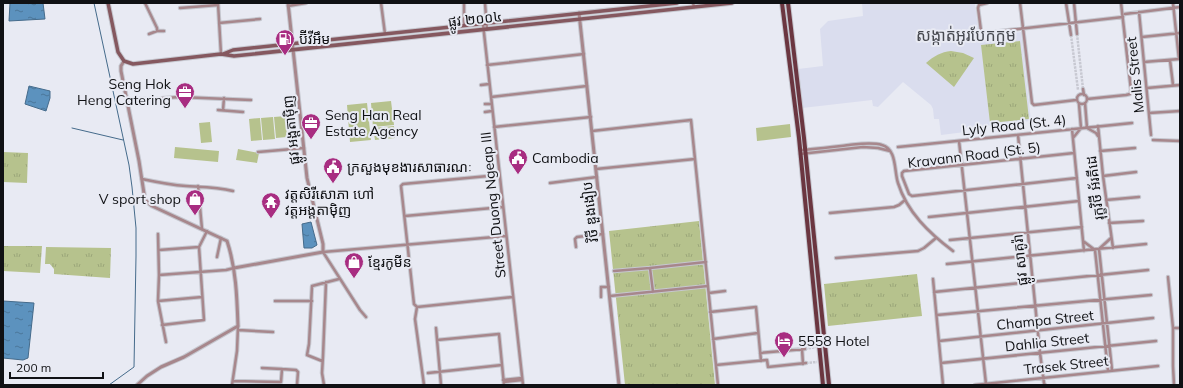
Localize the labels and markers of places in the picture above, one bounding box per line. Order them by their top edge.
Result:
fuel station icon: ប៊ីវីអឹម [274,28,296,56]
place label: ប៊ីវីអឹម [299,29,330,48]
place label: Seng Hok Heng Catering [77,75,172,109]
office icon: Seng Hok Heng Catering [174,81,196,109]
place label: Seng Han Real Estate Agency [325,106,422,140]
office icon: Seng Han Real Estate Agency [300,112,322,140]
public building icon: Cambodia [507,147,529,175]
place label: Cambodia [532,149,599,167]
public building icon: ក្រសួងមុខងារសាធារណៈ [322,156,344,184]
place label: ក្រសួងមុខងារសាធារណៈ [347,158,472,176]
place label: វត្តសិរីសោភា ហៅ វត្តអង្តតាម៉ិញ [285,185,374,219]
shop icon: V sport shop [184,188,206,216]
place label: V sport shop [99,190,181,208]
temple icon: វត្តសិរីសោភា ហៅ វត្តអង្តតាម៉ិញ [260,191,282,219]
shop icon: ខ្មែរកូមីន [343,251,365,279]
place label: ខ្មែរកូមីន [368,253,412,271]
hotel icon: 5558 Hotel [773,330,795,358]
place label: 5558 Hotel [798,332,870,350]

